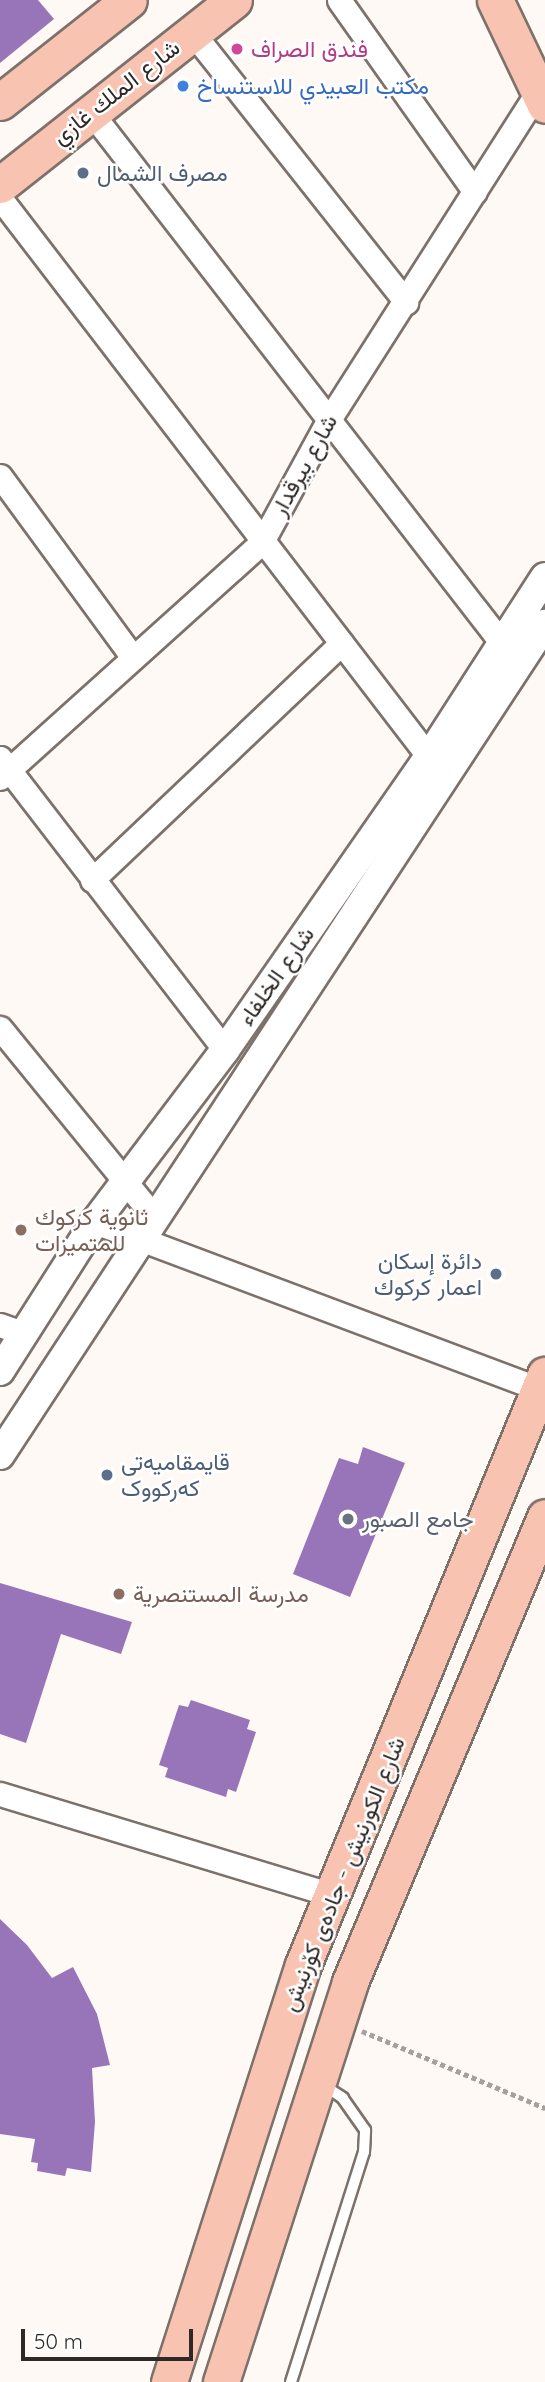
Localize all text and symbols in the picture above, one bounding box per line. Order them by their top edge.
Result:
street label: شارع الملك غازي [47,34,185,150]
place label: فندق الصراف [251,35,368,63]
marker: فندق الصراف [229,41,245,57]
place label: مكتب العبيدي للاستنساخ [197,72,429,100]
marker: مكتب العبيدي للاستنساخ [175,78,191,94]
place label: مصرف الشمال [97,159,228,187]
marker: مصرف الشمال [75,165,91,181]
street label: شارع بيرقدار [265,409,343,521]
street label: شارع الخلفاء [232,921,320,1031]
place label: ثانوية كركوك للمتميزات [35,1203,148,1257]
marker: ثانوية كركوك للمتميزات [13,1222,29,1238]
place label: دائرة إسكان اعمار كركوك [374,1247,482,1301]
marker: دائرة إسكان اعمار كركوك [488,1266,504,1282]
place label: قایمقامیەتی کەرکووک [121,1448,230,1502]
marker: قایمقامیەتی کەرکووک [99,1467,115,1483]
place label: جامع الصبور [362,1505,474,1533]
marker: جامع الصبور [340,1511,356,1527]
place label: مدرسة المستنصرية [133,1580,309,1608]
marker: مدرسة المستنصرية [111,1586,127,1602]
street label: شارع الكورنيش - جادەی کۆرنیش [275,1733,411,2015]
scale bar [24,2316,196,2360]
text: 50 m [34,2328,83,2354]

